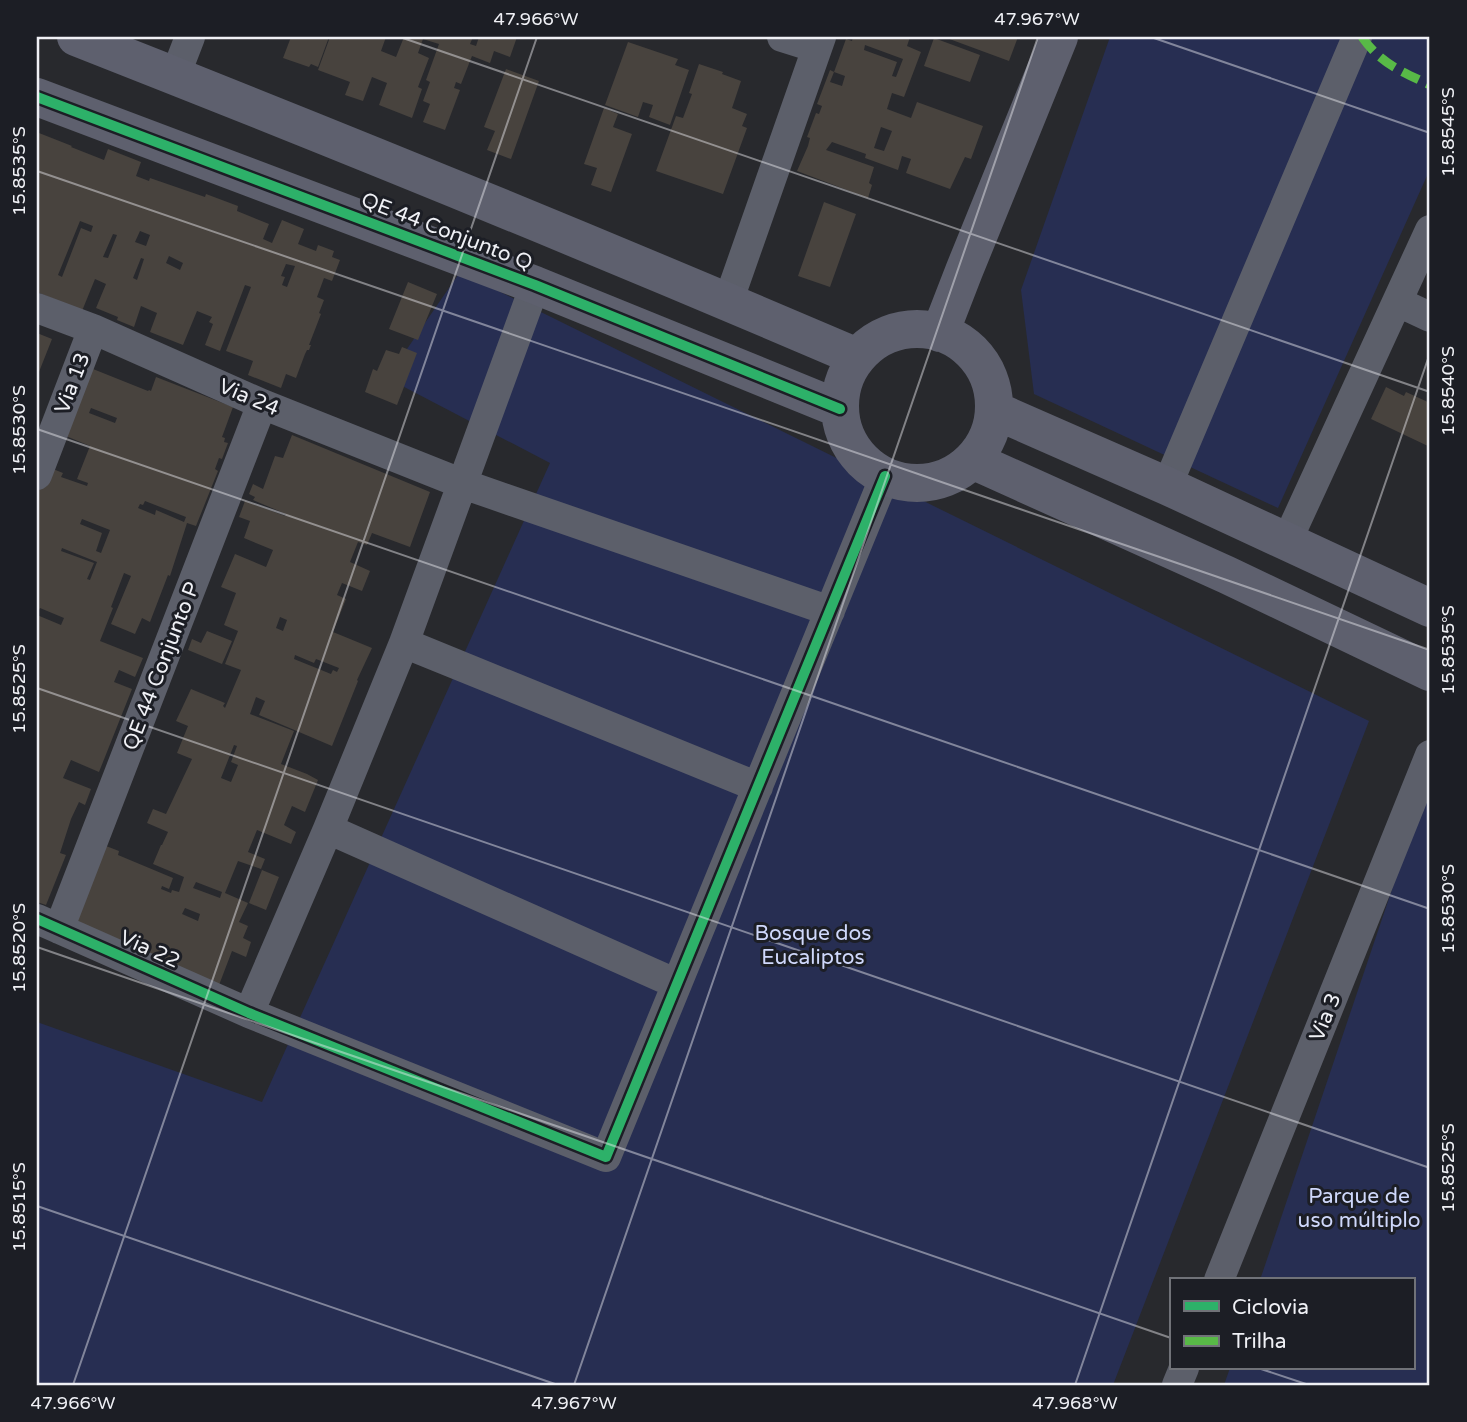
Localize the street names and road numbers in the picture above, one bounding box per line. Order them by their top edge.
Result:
street label: QE 44 Conjunto Q [358,187,536,276]
street label: Via 13 [49,349,95,417]
street label: Via 24 [215,374,283,421]
street label: QE 44 Conjunto P [118,578,205,754]
street label: Via 22 [116,925,184,974]
street label: Via 3 [1304,989,1346,1045]

